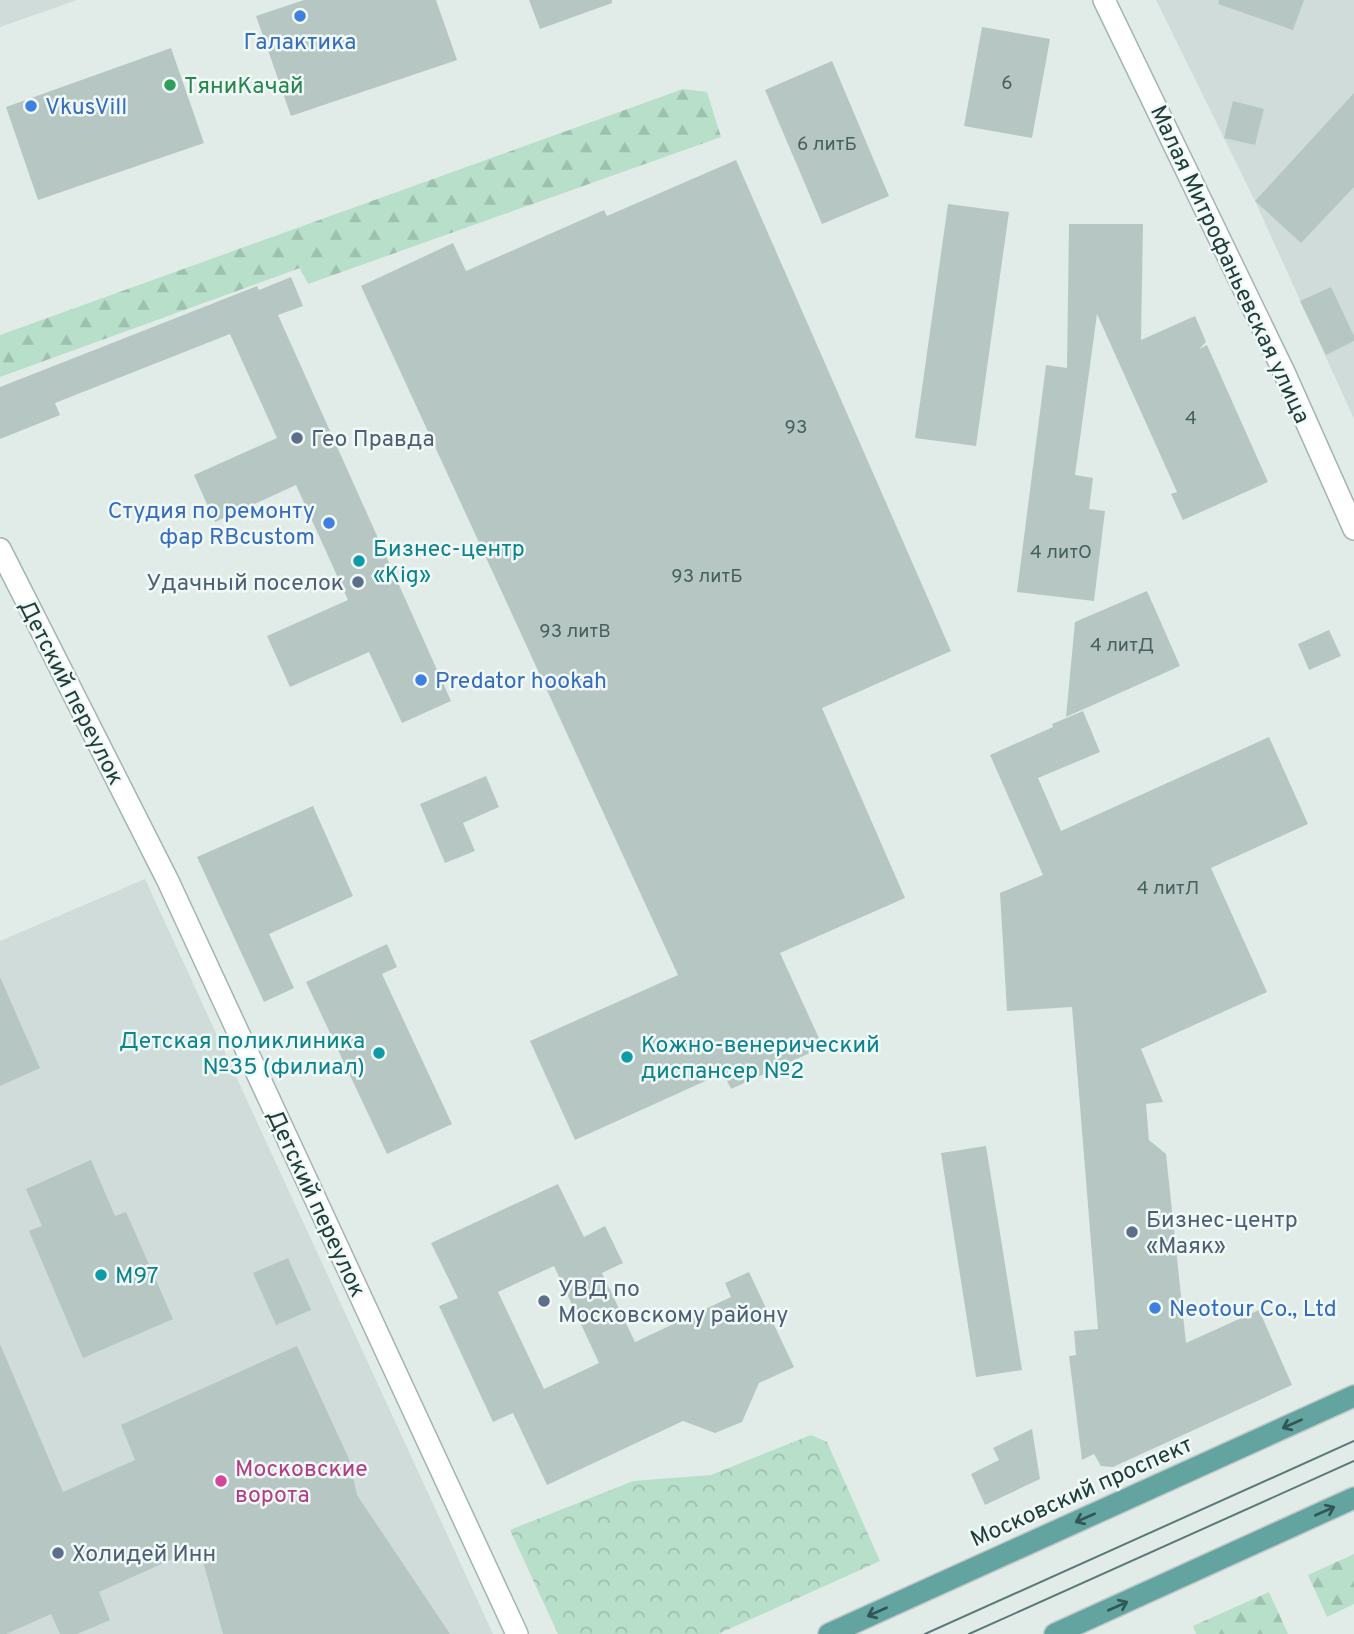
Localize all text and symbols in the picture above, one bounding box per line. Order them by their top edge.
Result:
marker: Галактика [292,8,308,24]
place label: Галактика [244,29,356,58]
house number: 6 [1001,72,1013,96]
place label: ТяниКачай [184,73,304,102]
marker: ТяниКачай [162,77,178,93]
place label: VkusVill [45,94,127,123]
marker: VkusVill [23,98,39,114]
street label: Малая Митрофаньевская улица [1142,101,1315,429]
house number: 6 литБ [797,133,857,157]
house number: 4 [1185,407,1197,431]
house number: 93 [785,416,807,440]
place label: Гео Правда [311,426,435,455]
marker: Гео Правда [289,430,305,446]
place label: Студия по ремонту фар RBcustom [108,498,315,553]
marker: Студия по ремонту фар RBcustom [321,515,337,531]
place label: Бизнес-центр «Kig» [373,536,525,591]
house number: 4 литО [1030,541,1092,565]
marker: Бизнес-центр «Kig» [351,553,367,569]
house number: 93 литБ [671,565,743,589]
place label: Удачный поселок [146,570,344,599]
marker: Удачный поселок [350,574,366,590]
street label: Детский переулок [11,596,129,791]
house number: 93 литВ [539,620,611,644]
house number: 4 литД [1090,634,1154,658]
place label: Predator hookah [435,668,607,697]
marker: Predator hookah [413,672,429,688]
house number: 4 литЛ [1137,877,1199,901]
place label: Детская поликлиника №35 (филиал) [119,1028,365,1083]
place label: Кожно-венерический диспансер №2 [641,1032,880,1087]
marker: Детская поликлиника №35 (филиал) [371,1045,387,1061]
marker: Кожно-венерический диспансер №2 [619,1049,635,1065]
street label: Детский переулок [259,1106,371,1303]
place label: Бизнес-центр «Маяк» [1146,1207,1298,1262]
marker: Бизнес-центр «Маяк» [1124,1224,1140,1240]
place label: M97 [115,1263,159,1292]
marker: M97 [93,1267,109,1283]
place label: УВД по Московскому району [558,1276,788,1331]
marker: УВД по Московскому району [536,1293,552,1309]
place label: Neotour Co., Ltd [1169,1296,1337,1325]
marker: Neotour Co., Ltd [1147,1300,1163,1316]
one-way arrow [1282,1418,1303,1431]
street label: Московский проспект [967,1431,1198,1555]
place label: Московские ворота [235,1456,368,1511]
marker: Московские ворота [213,1473,229,1489]
one-way arrow [1314,1504,1335,1517]
one-way arrow [1074,1512,1096,1525]
place label: Холидей Инн [72,1541,216,1570]
marker: Холидей Инн [50,1545,66,1561]
one-way arrow [1106,1599,1128,1612]
one-way arrow [867,1606,889,1619]

